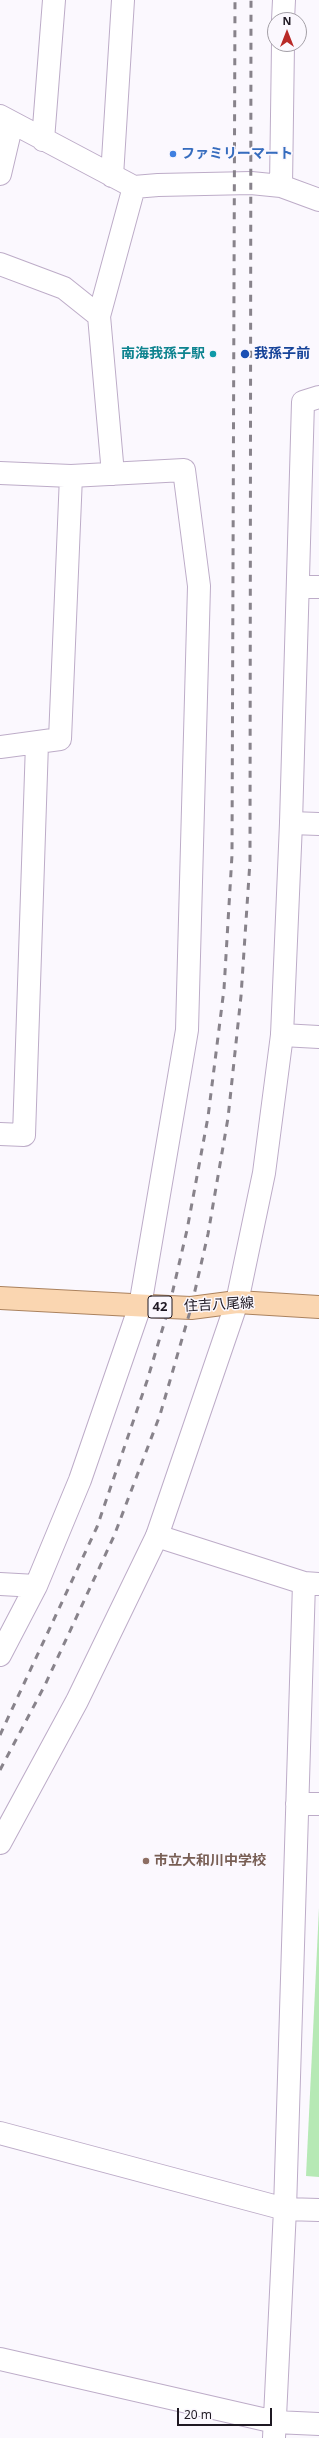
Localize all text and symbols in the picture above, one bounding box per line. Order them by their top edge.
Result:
north arrow [267,12,307,52]
text: N [283,13,291,28]
place label: ファミリーマート [181,146,293,162]
marker: ファミリーマート [168,149,178,159]
place label: 南海我孫子駅 [121,346,205,362]
place label: 我孫子前 [254,346,310,362]
marker: 我孫子前 [239,348,251,360]
marker: 南海我孫子駅 [208,349,218,359]
street label: 住吉八尾線 [184,1295,254,1315]
road number: 42 [148,1296,172,1318]
place label: 市立大和川中学校 [154,1853,266,1869]
marker: 市立大和川中学校 [141,1856,151,1866]
scale bar [179,2400,274,2426]
text: 20 m [184,2406,212,2423]

